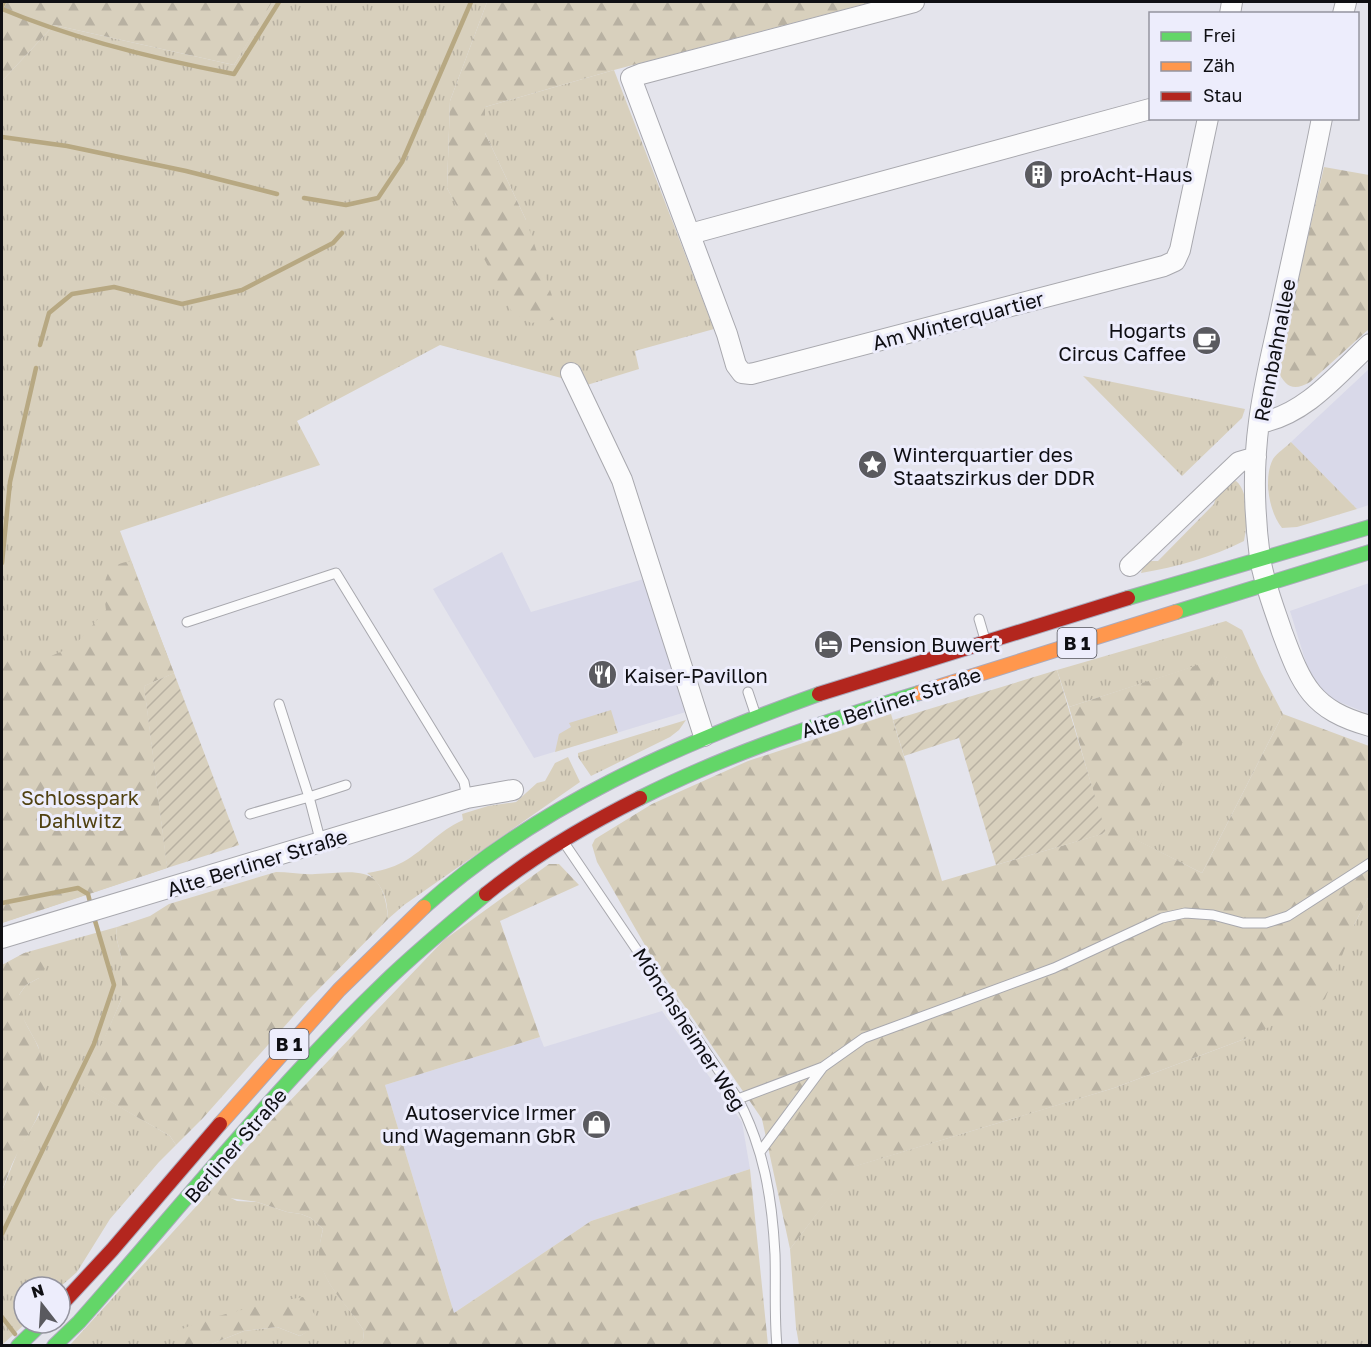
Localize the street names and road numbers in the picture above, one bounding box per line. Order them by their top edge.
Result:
street label: Rennbahnallee [1248,277,1300,423]
street label: Am Winterquartier [870,286,1047,354]
road number: B 1 [1058,628,1096,658]
street label: Alte Berliner Straße [798,662,984,742]
street label: Alte Berliner Straße [164,823,350,901]
street label: Mönchsheimer Weg [628,943,752,1115]
road number: B 1 [270,1029,308,1059]
street label: Berliner Straße [179,1083,291,1207]

